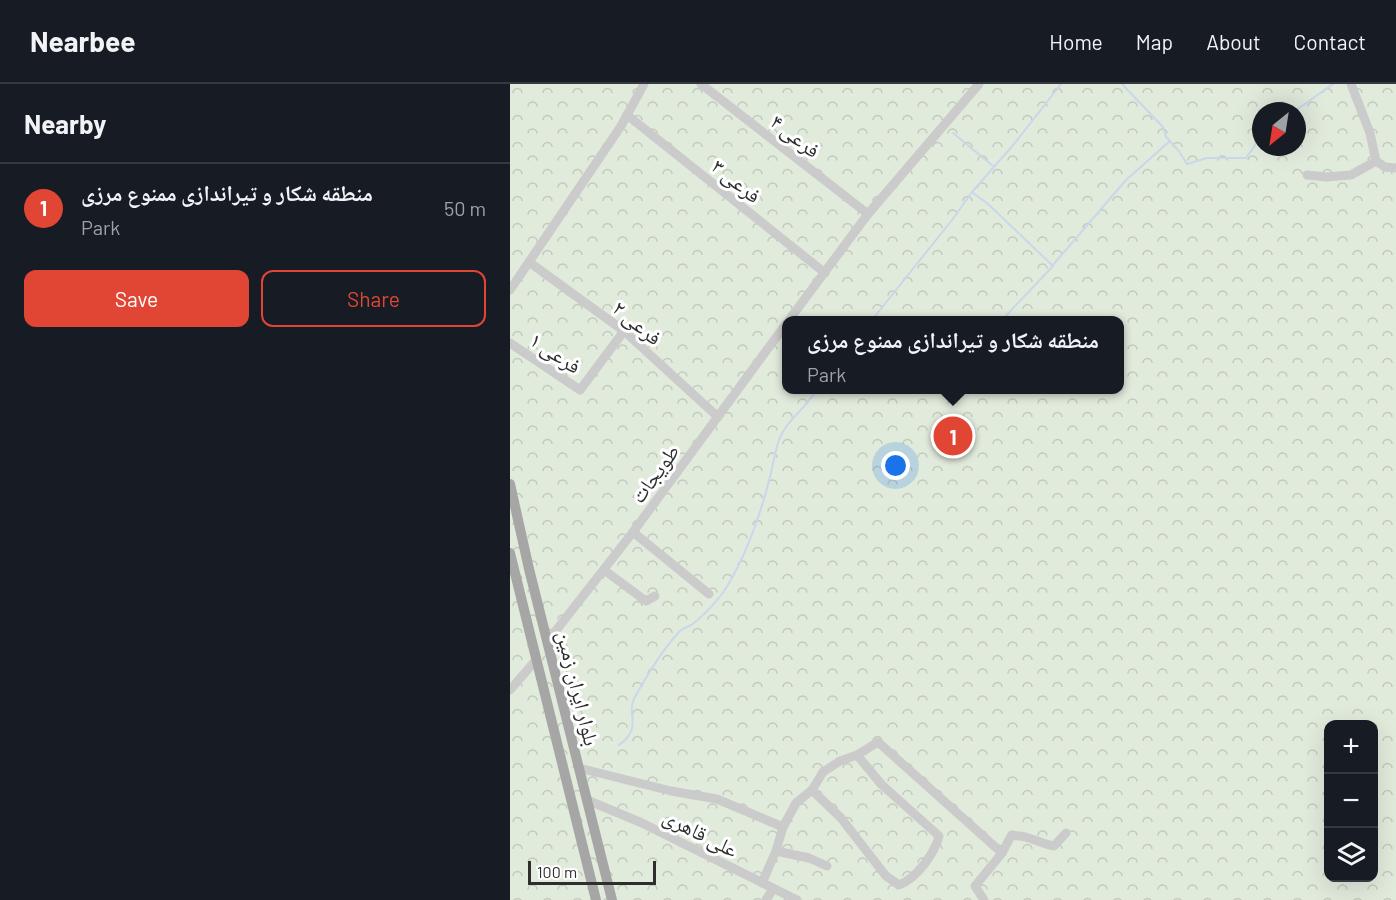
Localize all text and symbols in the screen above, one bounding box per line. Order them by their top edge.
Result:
text: Nearbee [30,24,136,58]
text: Home [1049,29,1103,54]
text: Map [1136,29,1173,54]
text: About [1206,29,1261,54]
text: Contact [1294,29,1366,54]
north arrow [1252,102,1306,156]
text: Nearby [24,108,106,139]
street label: فرعی ۴ [765,108,826,164]
street label: فرعی ۳ [706,153,767,209]
text: منطقه شکار و تیراندازی ممنوع مرزی [81,179,373,205]
text: 1 [40,196,47,220]
text: 50 m [444,196,486,220]
text: Park [81,215,120,239]
button: Save [24,270,249,327]
button: Share [261,270,486,327]
street label: فرعی ۲ [607,294,667,351]
popup [782,316,1124,394]
street label: فرعی ۱ [525,326,586,380]
text: منطقه شکار و تیراندازی ممنوع مرزی [807,326,1099,352]
text: Park [807,362,846,386]
pin: 1 [934,414,972,458]
street label: طویجات [624,439,684,507]
your location [881,451,910,480]
street label: بلوار ایران زمین [551,628,605,749]
map controls [1324,720,1378,882]
button: + [1324,720,1378,774]
button: − [1324,774,1378,828]
street label: علی قاهری [658,803,743,863]
button: layers [1324,828,1378,882]
scale bar [528,858,656,886]
text: 100 m [537,862,577,881]

